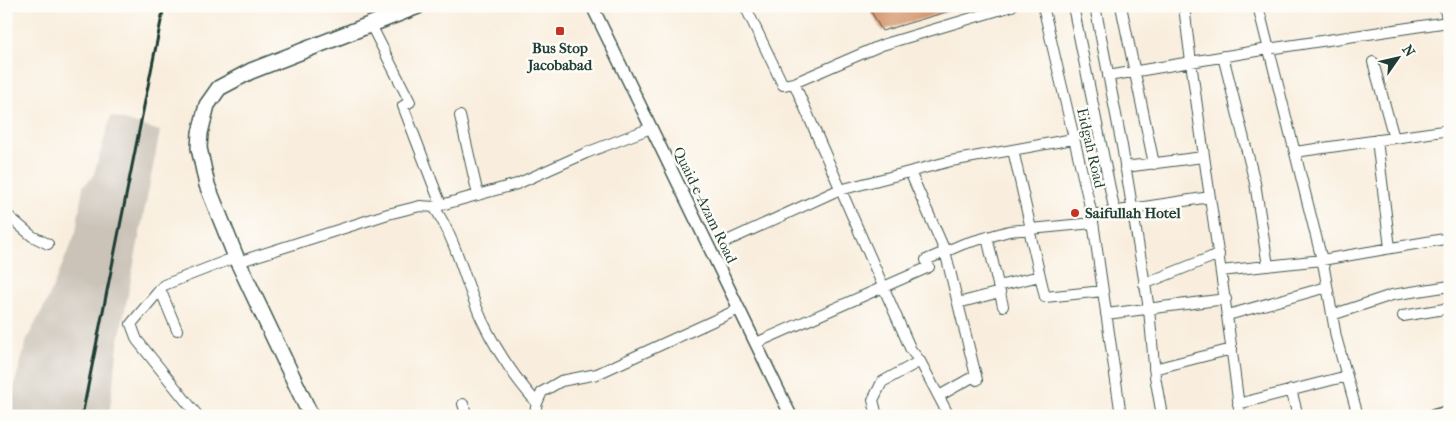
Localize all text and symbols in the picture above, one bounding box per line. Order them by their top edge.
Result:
marker: Bus Stop Jacobabad [554,25,566,37]
north arrow [1374,32,1424,82]
place label: Bus Stop Jacobabad [526,39,593,74]
text: N [1398,42,1419,60]
street label: Eidgah Road [1073,106,1109,191]
street label: Quaid-e-Azam Road [669,144,741,267]
place label: Saifullah Hotel [1085,204,1181,222]
marker: Saifullah Hotel [1069,207,1081,219]

